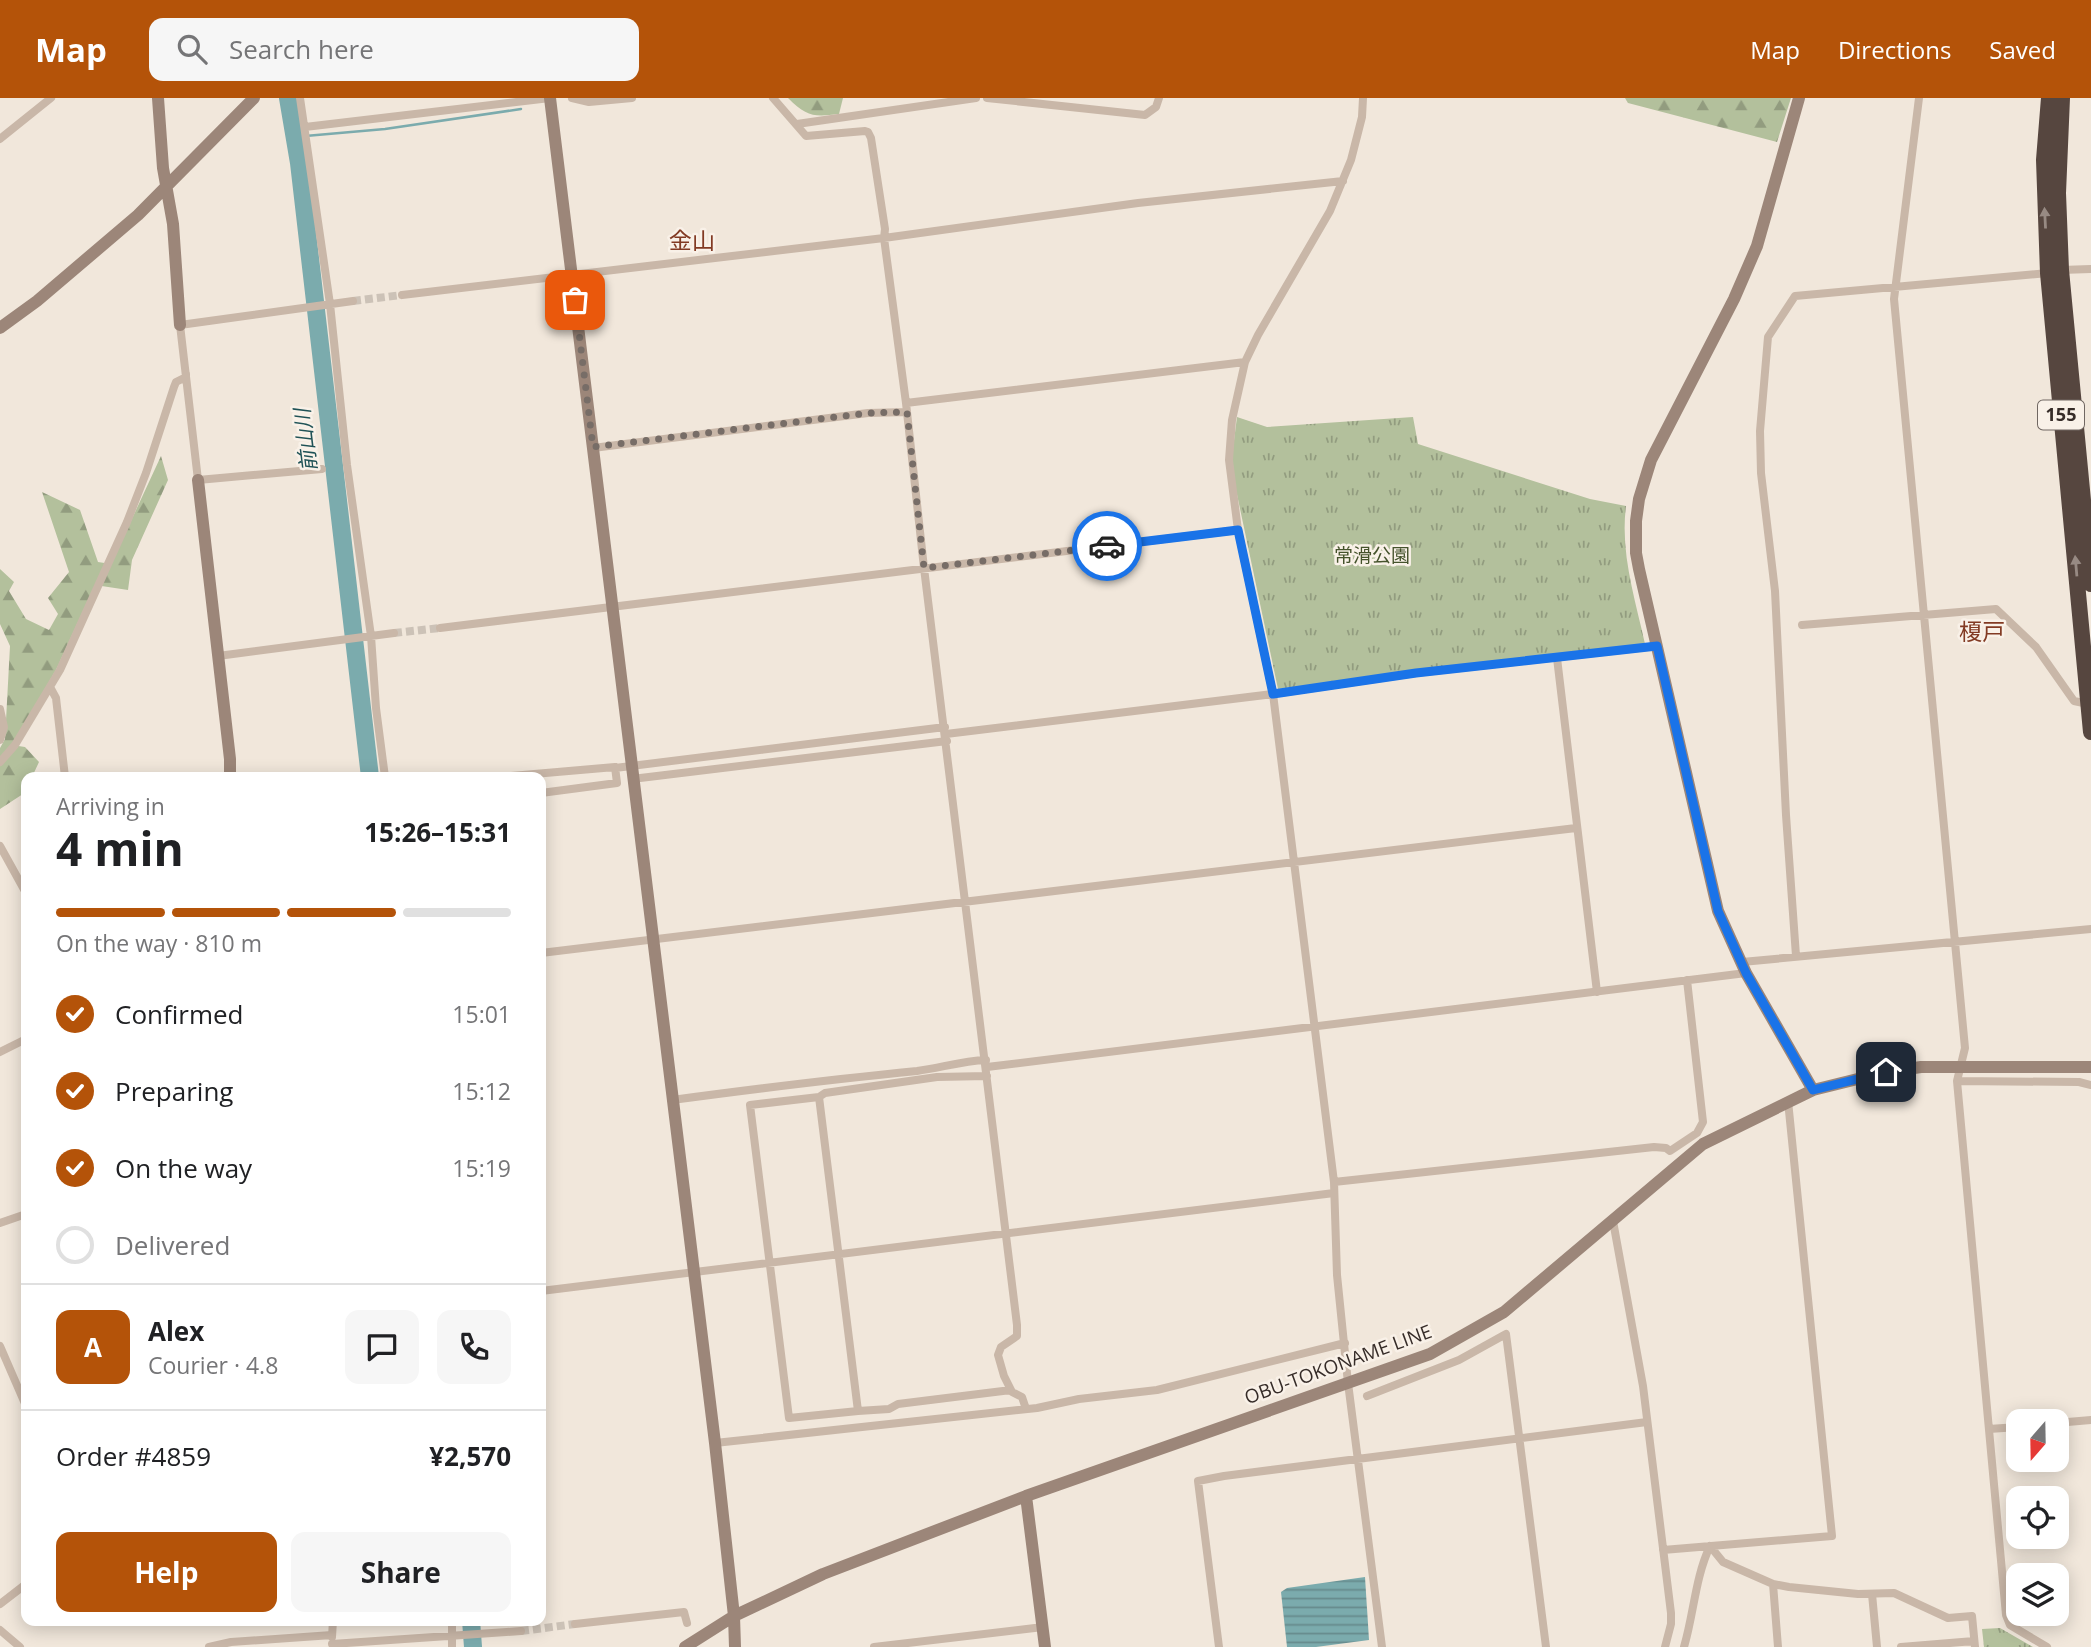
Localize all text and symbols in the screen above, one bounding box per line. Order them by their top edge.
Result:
search box [149,18,639,81]
text: Map [35,27,107,72]
icon: search [173,30,211,68]
text: Search here [229,31,374,67]
text: Map [1750,33,1800,66]
text: Directions [1838,33,1951,66]
text: Saved [1989,33,2056,66]
one-way arrow [2039,206,2050,228]
district label: 金山 [669,224,715,256]
pin [545,270,605,330]
icon: bag [556,281,594,319]
road number: 155 [2038,400,2084,430]
water label: 前山川 [287,405,323,473]
courier [1072,511,1142,581]
icon: car [1088,527,1126,565]
park label: 常滑公園 [1334,542,1410,568]
one-way arrow [2070,555,2081,577]
district label: 榎戸 [1959,615,2005,647]
text: Arriving in [56,790,165,822]
text: 15:26–15:31 [364,814,511,850]
text: 4 min [56,817,184,879]
text: On the way · 810 m [56,927,262,959]
icon: check [56,995,94,1033]
text: Confirmed [115,996,243,1032]
text: 15:01 [452,998,511,1030]
pin [1856,1042,1916,1102]
icon: home [1867,1053,1905,1091]
icon: check [56,1072,94,1110]
text: Preparing [115,1073,233,1109]
text: 15:12 [452,1075,511,1107]
icon: check [56,1149,94,1187]
text: On the way [115,1150,252,1186]
text: 15:19 [452,1152,511,1184]
text: Delivered [115,1227,230,1263]
button: chat [345,1310,419,1384]
button: phone [437,1310,511,1384]
text: Alex [148,1313,204,1349]
street label: OBU-TOKONAME LINE [1241,1318,1435,1410]
text: A [84,1329,102,1365]
text: Courier · 4.8 [148,1349,278,1381]
north arrow [2006,1409,2068,1472]
map controls [2006,1409,2069,1626]
text: Order #4859 [56,1438,211,1474]
text: ¥2,570 [429,1438,511,1474]
button: locate [2006,1486,2069,1549]
button: Help [56,1532,277,1612]
button: Share [291,1532,511,1612]
button: layers [2006,1563,2069,1626]

